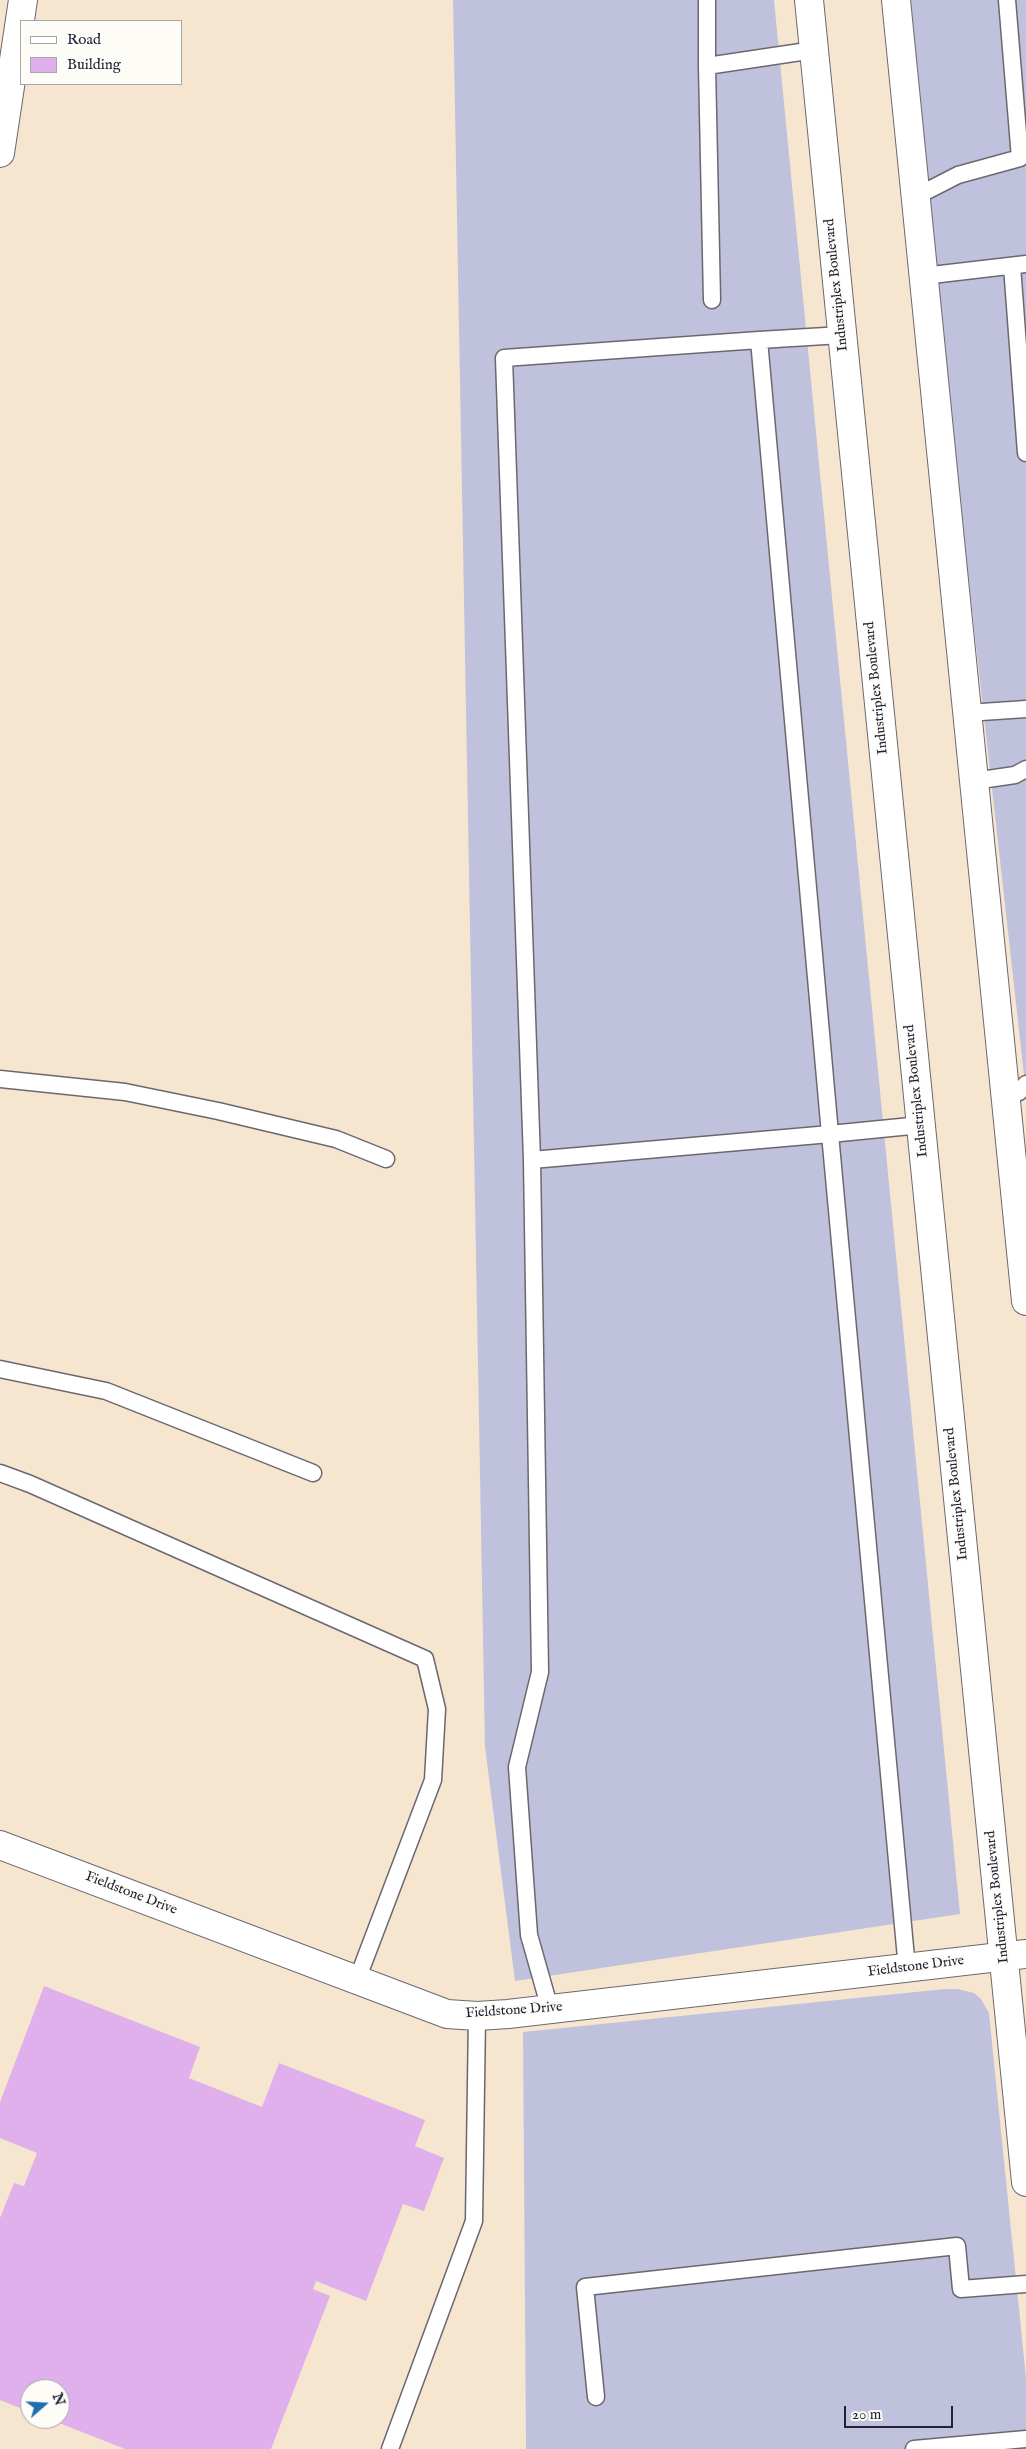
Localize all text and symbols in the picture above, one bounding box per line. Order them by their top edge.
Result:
legend [20,20,182,85]
text: Road [67,30,101,49]
text: Building [67,55,121,74]
street label: Industriplex Boulevard [822,218,852,352]
street label: Industriplex Boulevard [862,621,892,755]
street label: Industriplex Boulevard [902,1024,932,1158]
street label: Industriplex Boulevard [942,1427,972,1561]
street label: Industriplex Boulevard [983,1830,1013,1964]
street label: Fieldstone Drive [83,1869,179,1919]
street label: Fieldstone Drive [867,1953,965,1981]
street label: Fieldstone Drive [465,1999,563,2023]
north arrow [20,2379,70,2429]
text: N [48,2391,69,2408]
scale bar [846,2396,955,2428]
text: 20 m [852,2405,881,2424]

